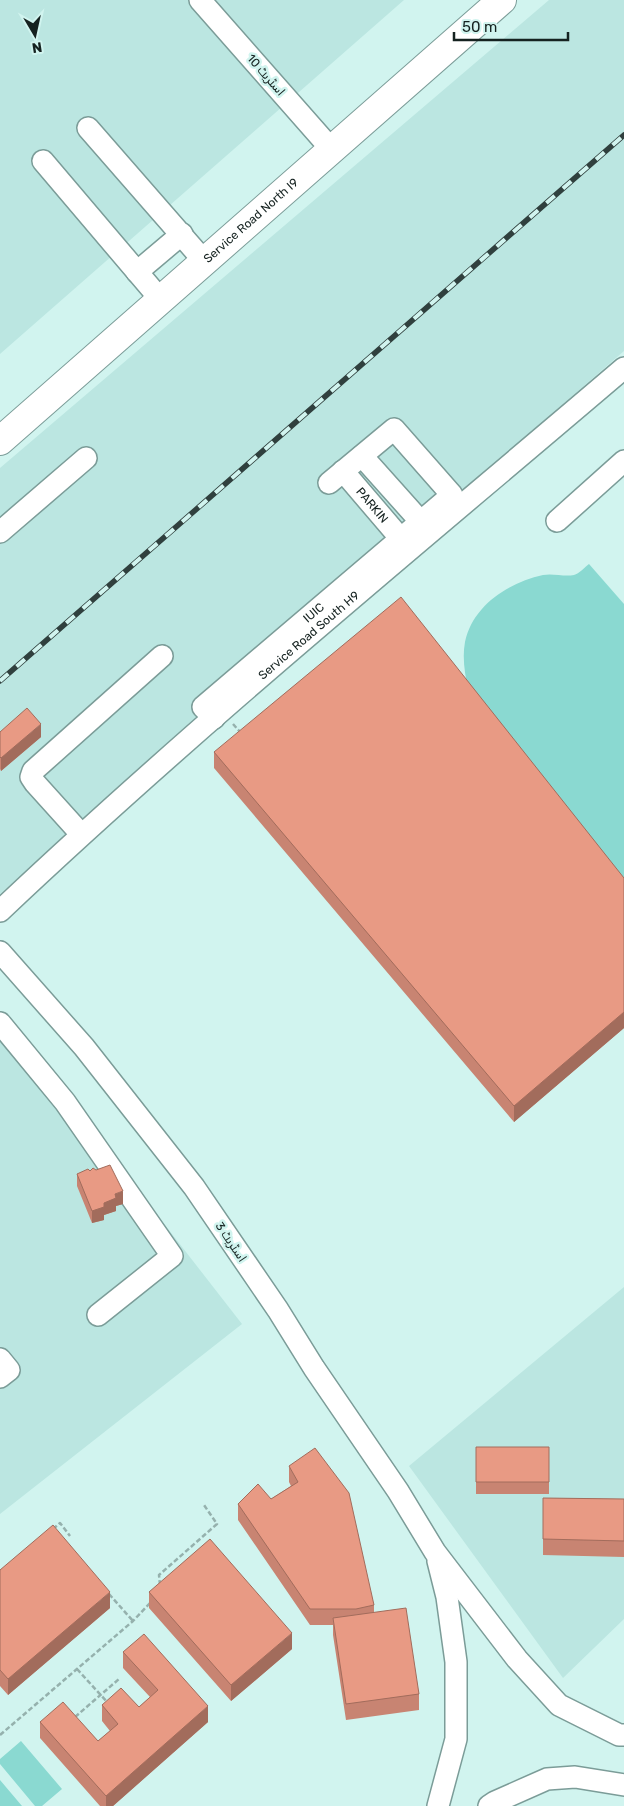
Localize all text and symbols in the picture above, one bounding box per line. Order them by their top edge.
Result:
north arrow [10,10,60,60]
scale bar [454,10,568,42]
text: 50 m [462,18,497,36]
text: N [31,38,43,57]
street label: اسٹریٹ 10 [243,51,288,99]
street label: Service Road North I9 [201,175,301,266]
street label: PARKIN [353,485,391,526]
street label: Service Road South H9 [256,588,362,682]
street label: IUIC [300,600,327,625]
street label: اسٹریٹ 3 [212,1219,249,1265]

